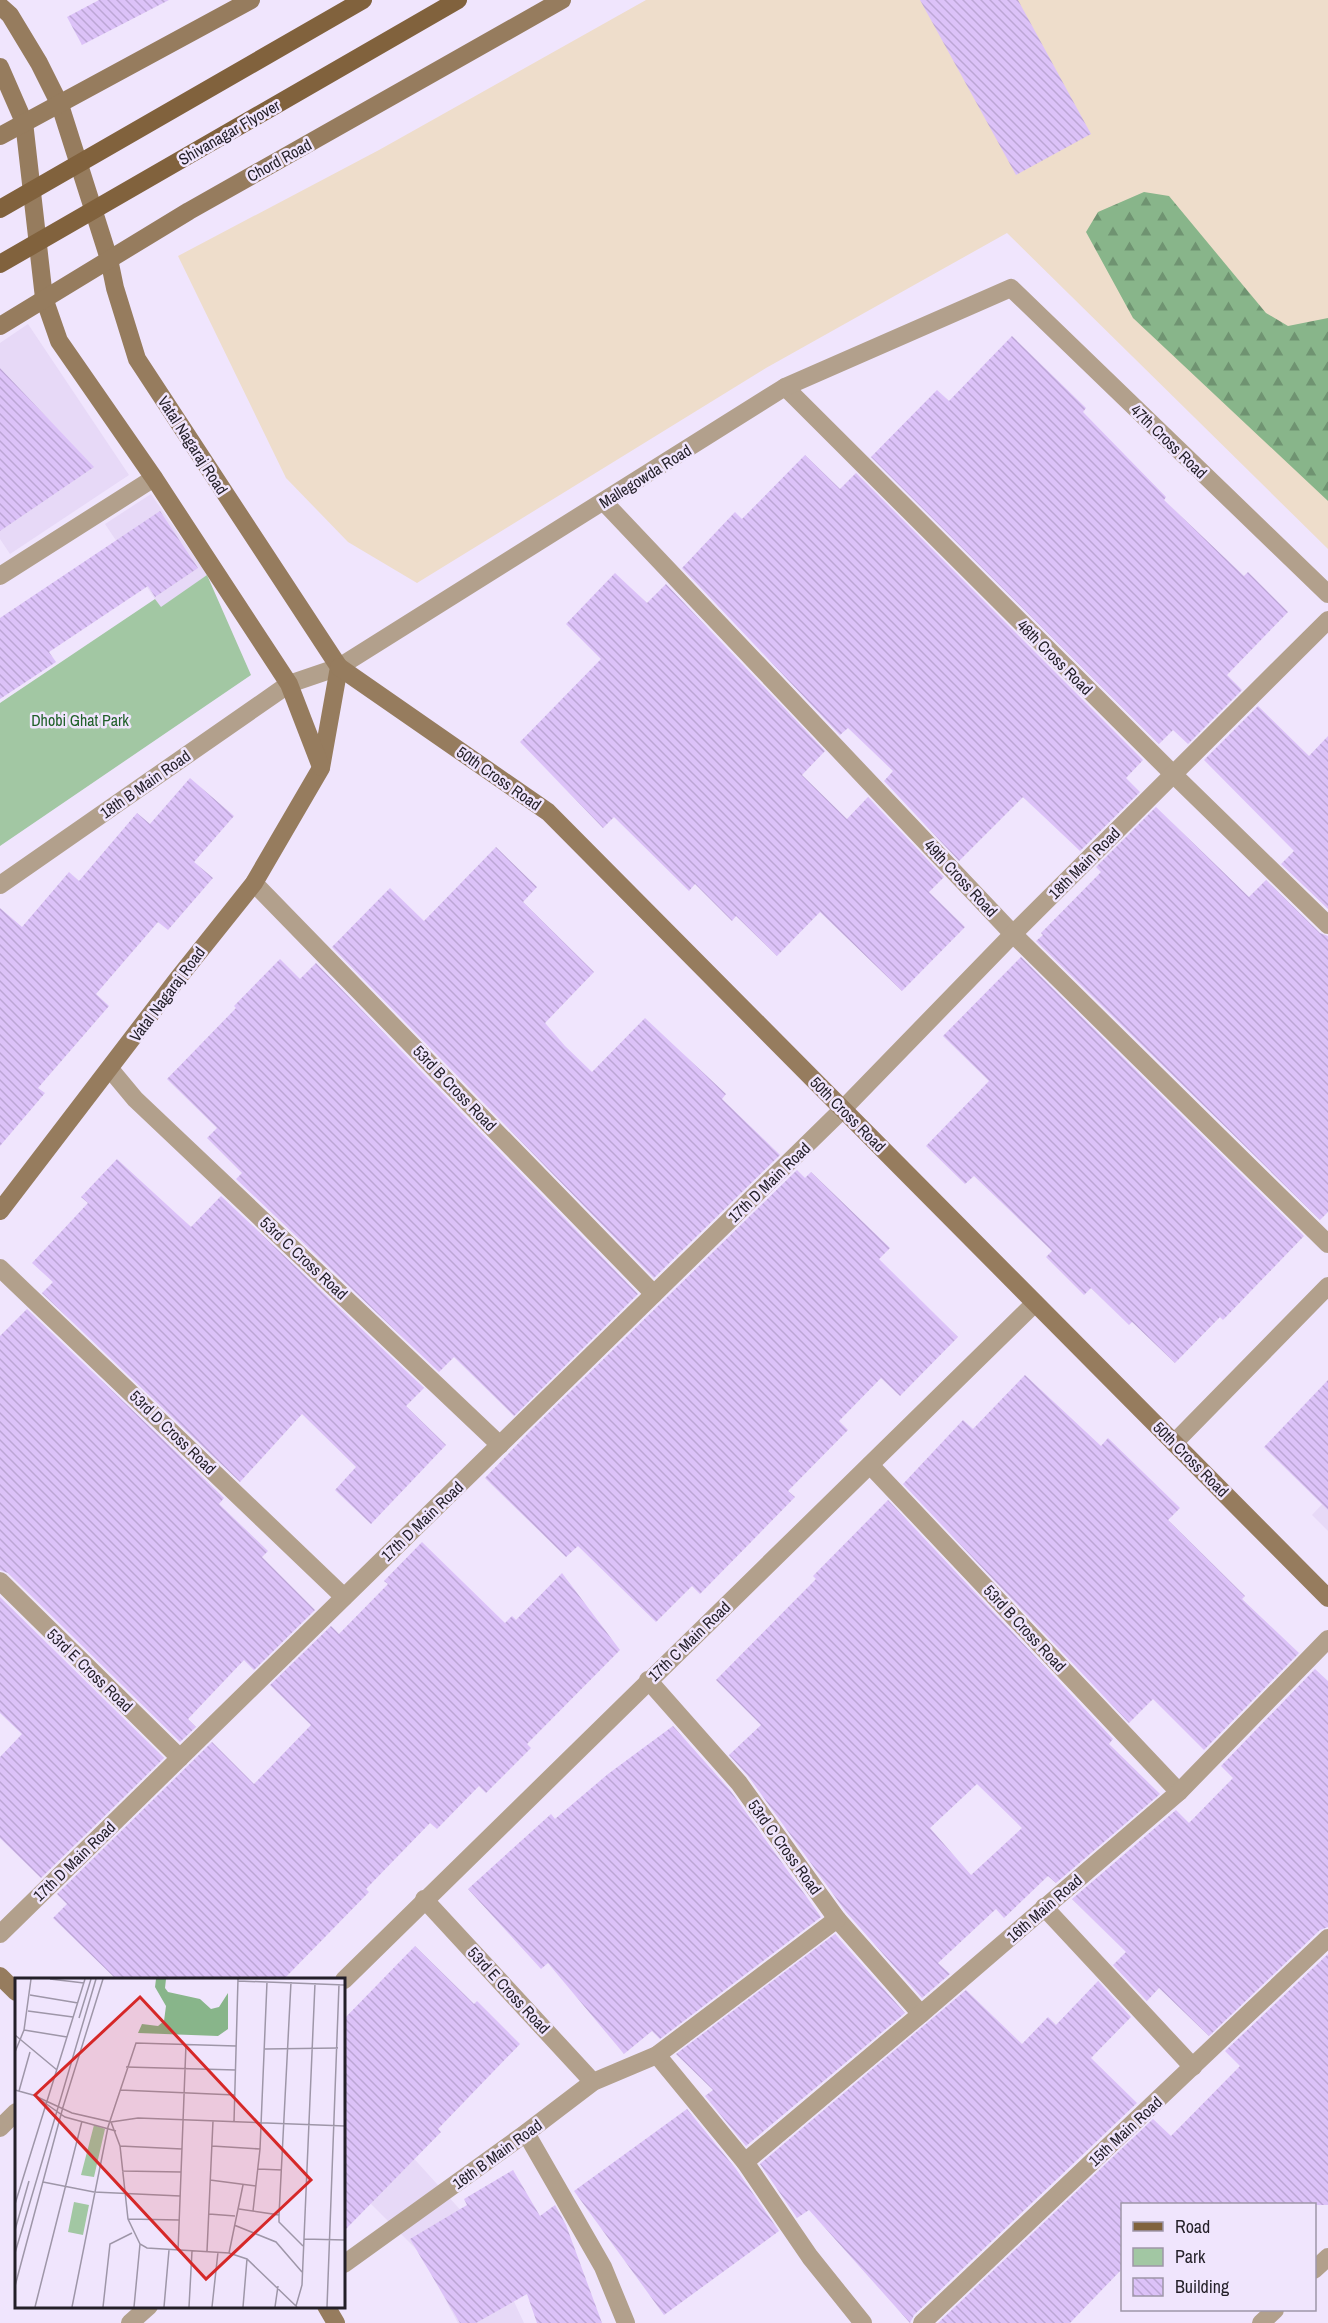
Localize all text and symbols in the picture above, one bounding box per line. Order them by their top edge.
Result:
street label: Shivanagar Flyover [174,94,284,170]
street label: Chord Road [243,133,315,187]
street label: Vatal Nagaraj Road [153,391,233,499]
street label: 47th Cross Road [1126,399,1212,483]
street label: Mallegowda Road [595,439,695,513]
street label: 48th Cross Road [1012,614,1098,700]
park label: Dhobi Ghat Park [31,709,129,731]
street label: 50th Cross Road [452,741,546,815]
street label: 18th B Main Road [95,745,195,823]
street label: 18th Main Road [1043,822,1125,904]
street label: 49th Cross Road [919,834,1003,922]
street label: Vatal Nagaraj Road [124,942,210,1046]
street label: 53rd B Cross Road [408,1040,502,1136]
street label: 50th Cross Road [805,1071,891,1157]
street label: 17th D Main Road [723,1137,815,1227]
street label: 53rd C Cross Road [255,1212,353,1304]
street label: 53rd D Cross Road [125,1385,221,1479]
street label: 50th Cross Road [1148,1416,1234,1502]
street label: 17th D Main Road [376,1476,468,1566]
street label: 53rd B Cross Road [979,1580,1071,1676]
street label: 17th C Main Road [643,1596,735,1686]
street label: 53rd E Cross Road [42,1623,138,1717]
street label: 53rd C Cross Road [743,1795,827,1899]
street label: 17th D Main Road [28,1816,120,1906]
street label: 16th Main Road [1002,1869,1086,1947]
street label: 53rd E Cross Road [463,1942,555,2038]
inset map [15,1978,345,2308]
street label: 15th Main Road [1083,2091,1167,2171]
street label: 16th B Main Road [448,2114,546,2194]
legend [1121,2203,1316,2311]
text: Road [1175,2214,1210,2239]
text: Park [1175,2244,1206,2269]
text: Building [1175,2274,1230,2299]

